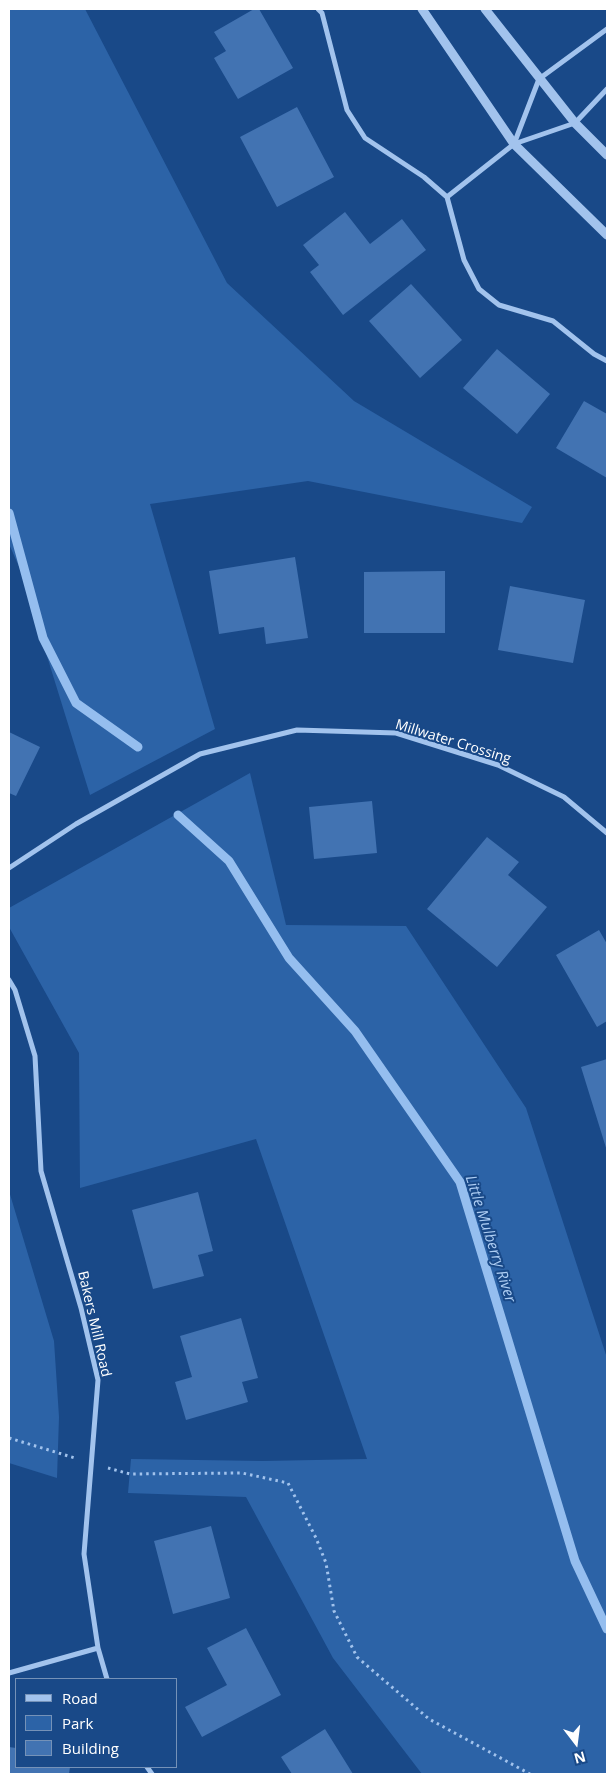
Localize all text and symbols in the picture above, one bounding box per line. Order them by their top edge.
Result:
street label: Millwater Crossing [393,716,513,768]
water label: Little Mulberry River [461,1173,519,1305]
street label: Bakers Mill Road [74,1269,114,1379]
legend [15,1678,178,1768]
text: Road [62,1688,98,1708]
text: Park [62,1713,93,1733]
north arrow [551,1718,601,1768]
text: Building [62,1738,119,1758]
text: N [572,1747,588,1769]

